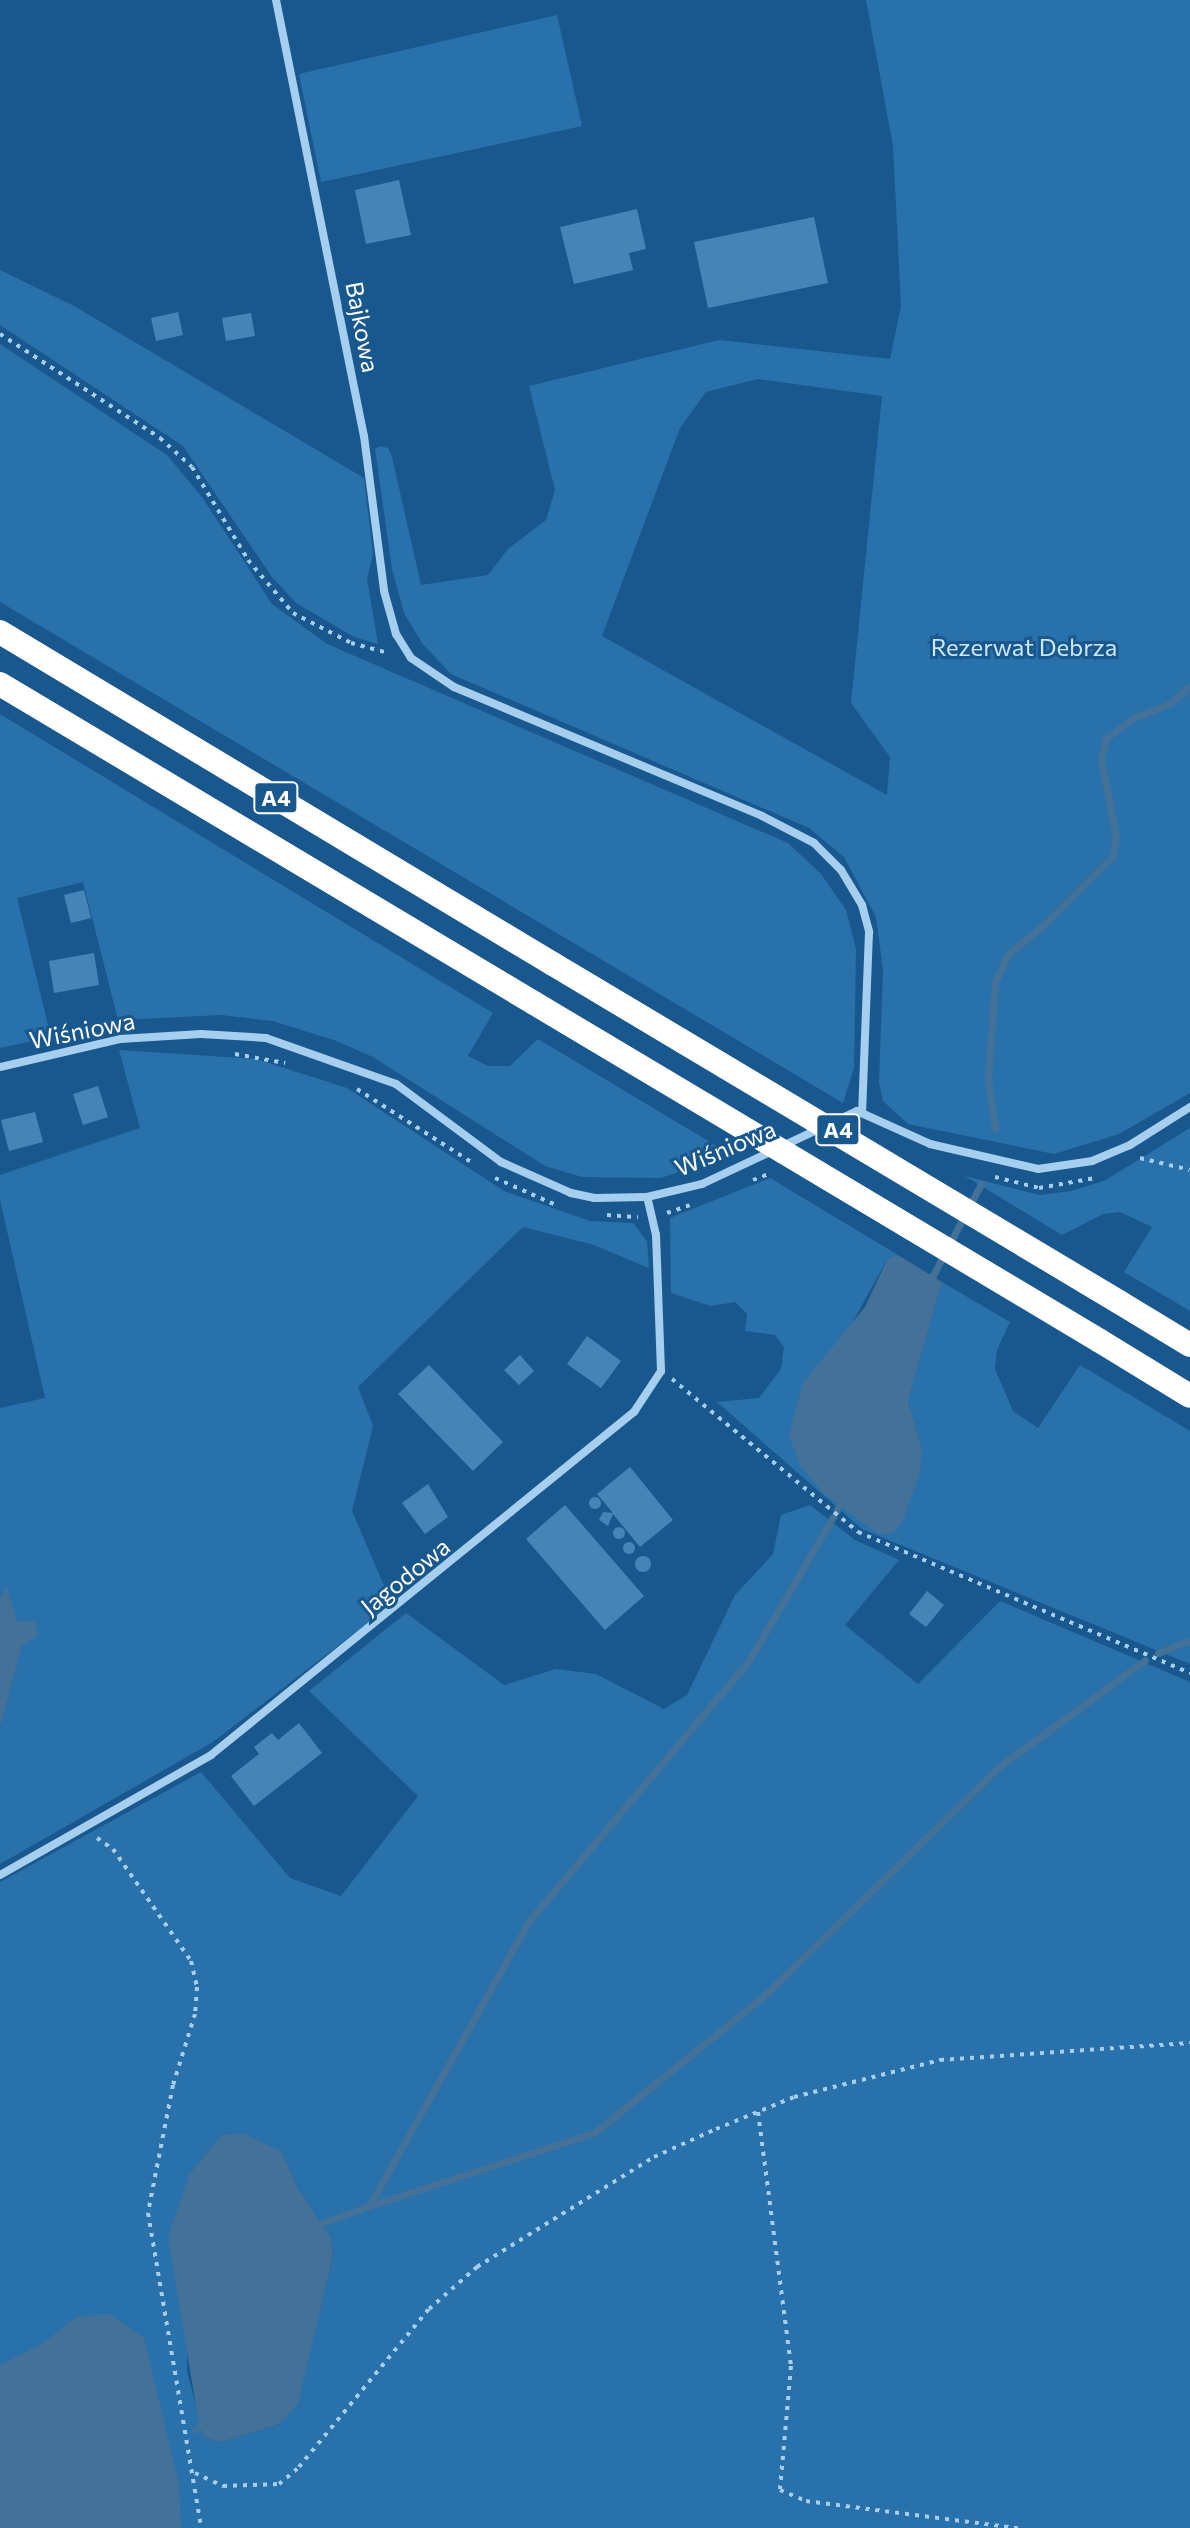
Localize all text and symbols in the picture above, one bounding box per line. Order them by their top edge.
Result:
street label: Bajkowa [340,279,386,375]
park label: Rezerwat Debrza [931,633,1117,661]
road number: A4 [252,780,300,816]
street label: Wiśniowa [27,1006,137,1054]
road number: A4 [814,1112,862,1148]
street label: Wiśniowa [670,1114,780,1182]
street label: Jagodowa [355,1531,455,1621]

